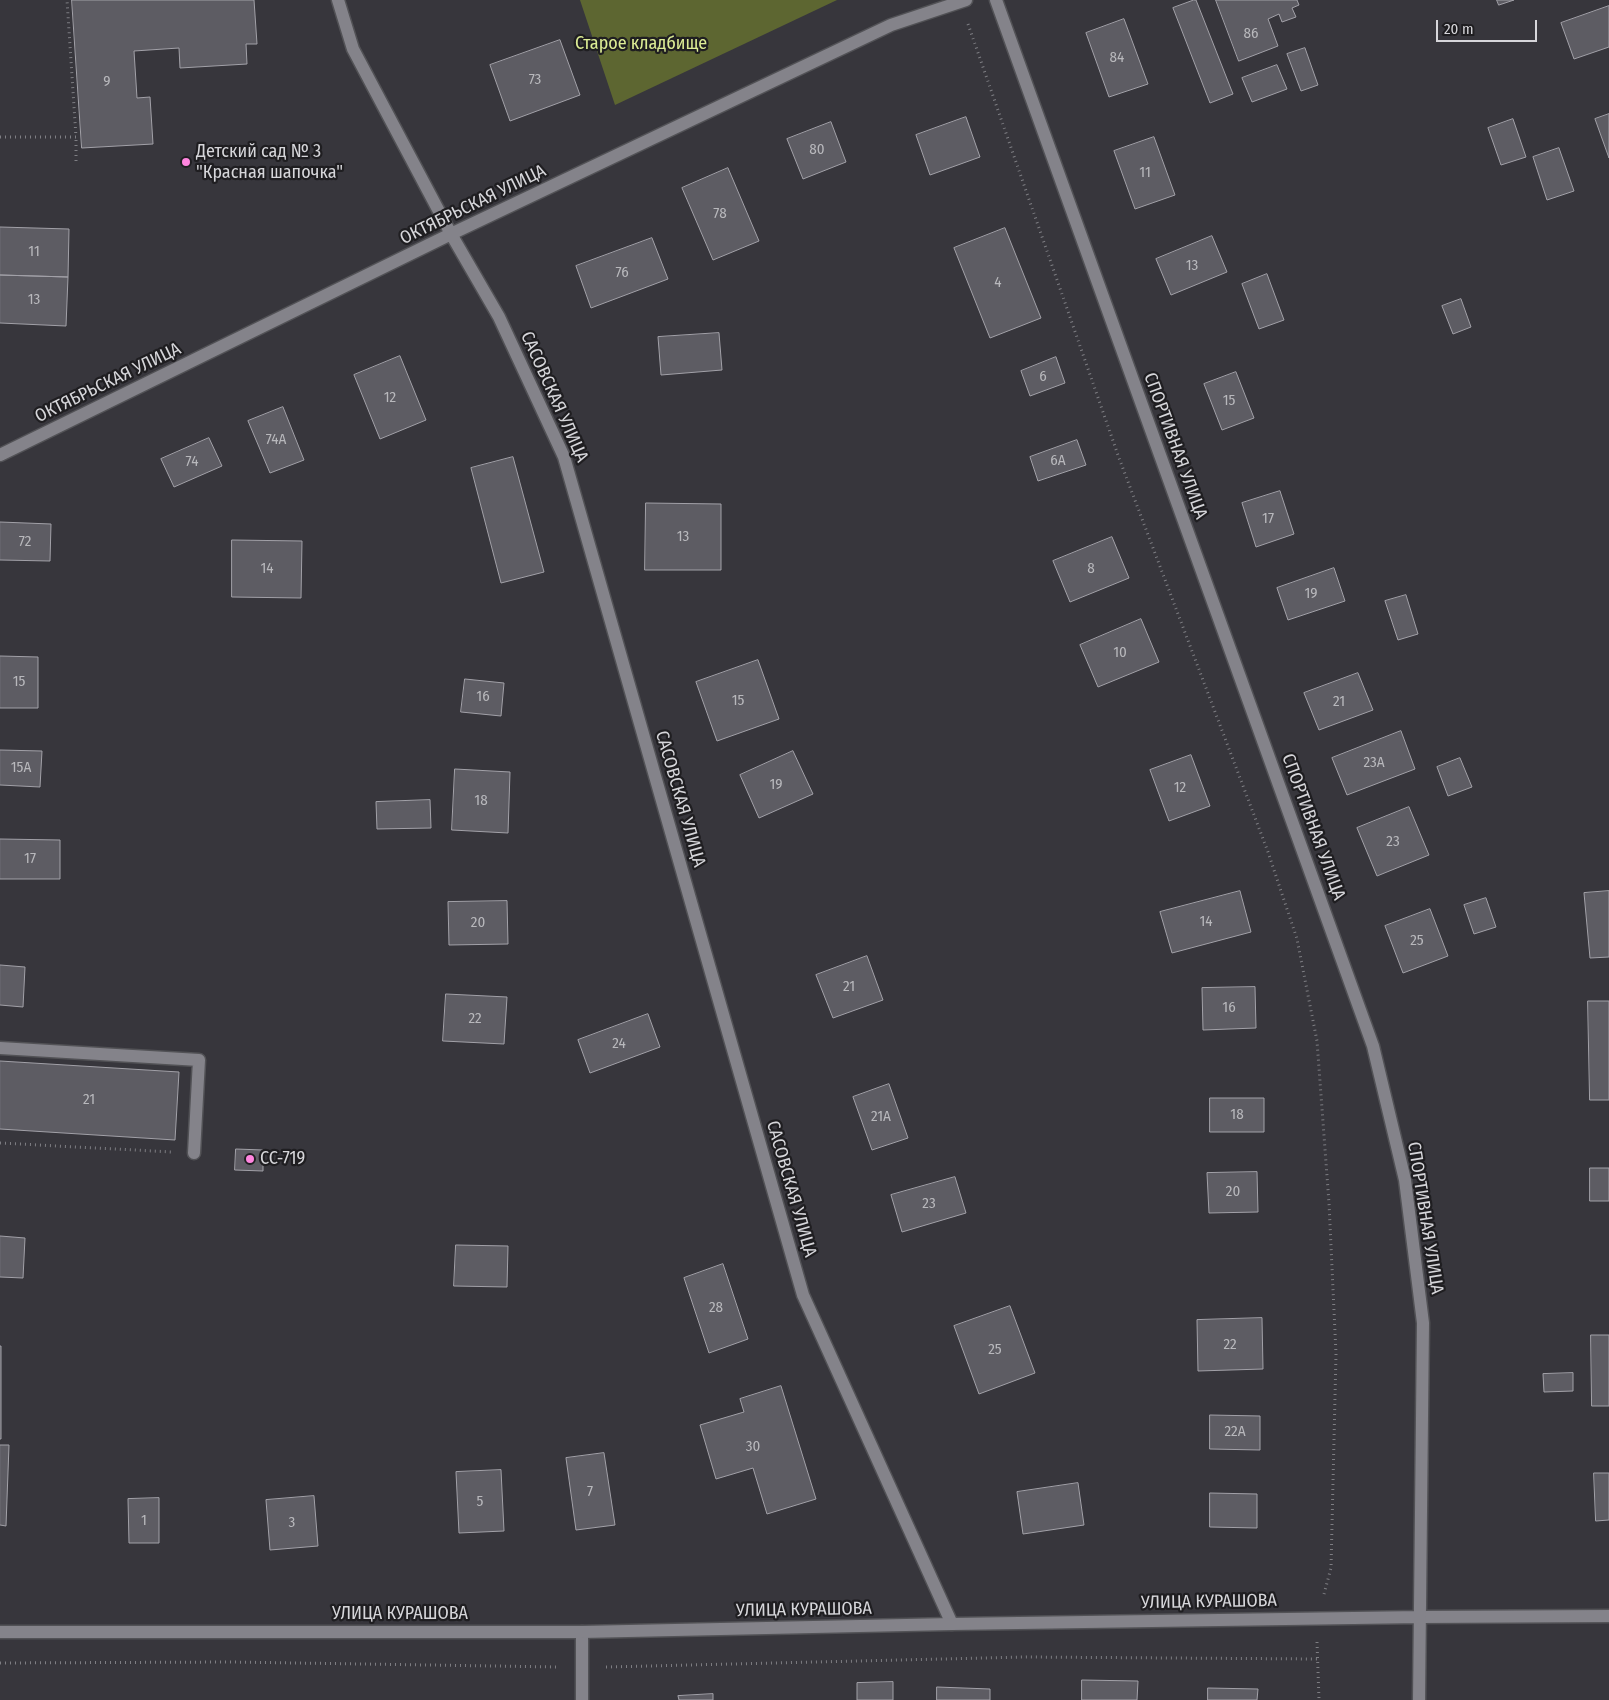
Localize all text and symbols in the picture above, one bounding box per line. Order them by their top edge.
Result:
scale bar [1439,10,1540,42]
text: 20 m [1444,20,1474,38]
house number: 86 [1244,25,1258,43]
park label: Старое кладбище [575,33,707,55]
house number: 84 [1110,49,1124,67]
house number: 73 [529,71,541,89]
house number: 9 [103,73,111,91]
place label: Детский сад № 3 "Красная шапочка" [196,141,343,183]
house number: 80 [809,141,825,159]
marker: Детский сад № 3 "Красная шапочка" [180,156,192,168]
street label: ОКТЯБРЬСКАЯ УЛИЦА [397,160,549,250]
house number: 11 [1139,164,1151,182]
house number: 78 [713,205,727,223]
house number: 11 [28,243,40,261]
house number: 13 [1186,257,1198,275]
house number: 76 [615,264,629,282]
house number: 4 [994,274,1002,292]
house number: 13 [28,291,40,309]
street label: САСОВСКАЯ УЛИЦА [515,328,593,466]
street label: ОКТЯБРЬСКАЯ УЛИЦА [32,338,184,428]
house number: 6 [1039,368,1047,386]
street label: СПОРТИВНАЯ УЛИЦА [1138,370,1212,522]
house number: 12 [384,389,396,407]
house number: 15 [1223,392,1235,410]
house number: 74А [266,431,286,449]
house number: 6А [1050,452,1066,470]
house number: 74 [186,453,198,471]
house number: 17 [1262,510,1274,528]
house number: 13 [677,528,689,546]
house number: 72 [19,533,31,551]
house number: 14 [260,560,274,578]
house number: 8 [1087,560,1095,578]
house number: 19 [1304,585,1318,603]
house number: 10 [1113,644,1127,662]
house number: 15 [13,673,25,691]
house number: 16 [476,688,490,706]
house number: 15 [732,692,744,710]
house number: 21 [1333,693,1345,711]
street label: САСОВСКАЯ УЛИЦА [650,728,710,870]
street label: СПОРТИВНАЯ УЛИЦА [1276,751,1350,903]
house number: 23А [1363,754,1385,772]
house number: 15А [11,759,31,777]
house number: 19 [769,776,783,794]
house number: 12 [1174,779,1186,797]
house number: 18 [474,792,488,810]
house number: 23 [1386,833,1400,851]
house number: 17 [24,850,36,868]
house number: 14 [1199,913,1213,931]
house number: 20 [471,914,485,932]
house number: 25 [1410,932,1424,950]
house number: 21 [843,978,855,996]
house number: 16 [1222,999,1236,1017]
house number: 22 [468,1010,482,1028]
house number: 24 [612,1035,626,1053]
house number: 21 [83,1091,95,1109]
house number: 18 [1230,1106,1244,1124]
house number: 21А [871,1108,891,1126]
street label: САСОВСКАЯ УЛИЦА [761,1118,821,1260]
street label: СПОРТИВНАЯ УЛИЦА [1402,1140,1448,1296]
place label: СС-719 [260,1148,305,1170]
marker: СС-719 [244,1153,256,1165]
house number: 20 [1226,1183,1240,1201]
house number: 23 [922,1195,936,1213]
house number: 28 [709,1299,723,1317]
house number: 22 [1223,1336,1237,1354]
house number: 25 [988,1341,1002,1359]
house number: 22А [1224,1423,1246,1441]
house number: 30 [746,1438,760,1456]
house number: 7 [587,1483,593,1501]
house number: 5 [477,1493,483,1511]
house number: 1 [141,1512,147,1530]
house number: 3 [289,1514,295,1532]
street label: УЛИЦА КУРАШОВА [1141,1590,1277,1614]
street label: УЛИЦА КУРАШОВА [736,1598,872,1622]
street label: УЛИЦА КУРАШОВА [332,1603,468,1625]

